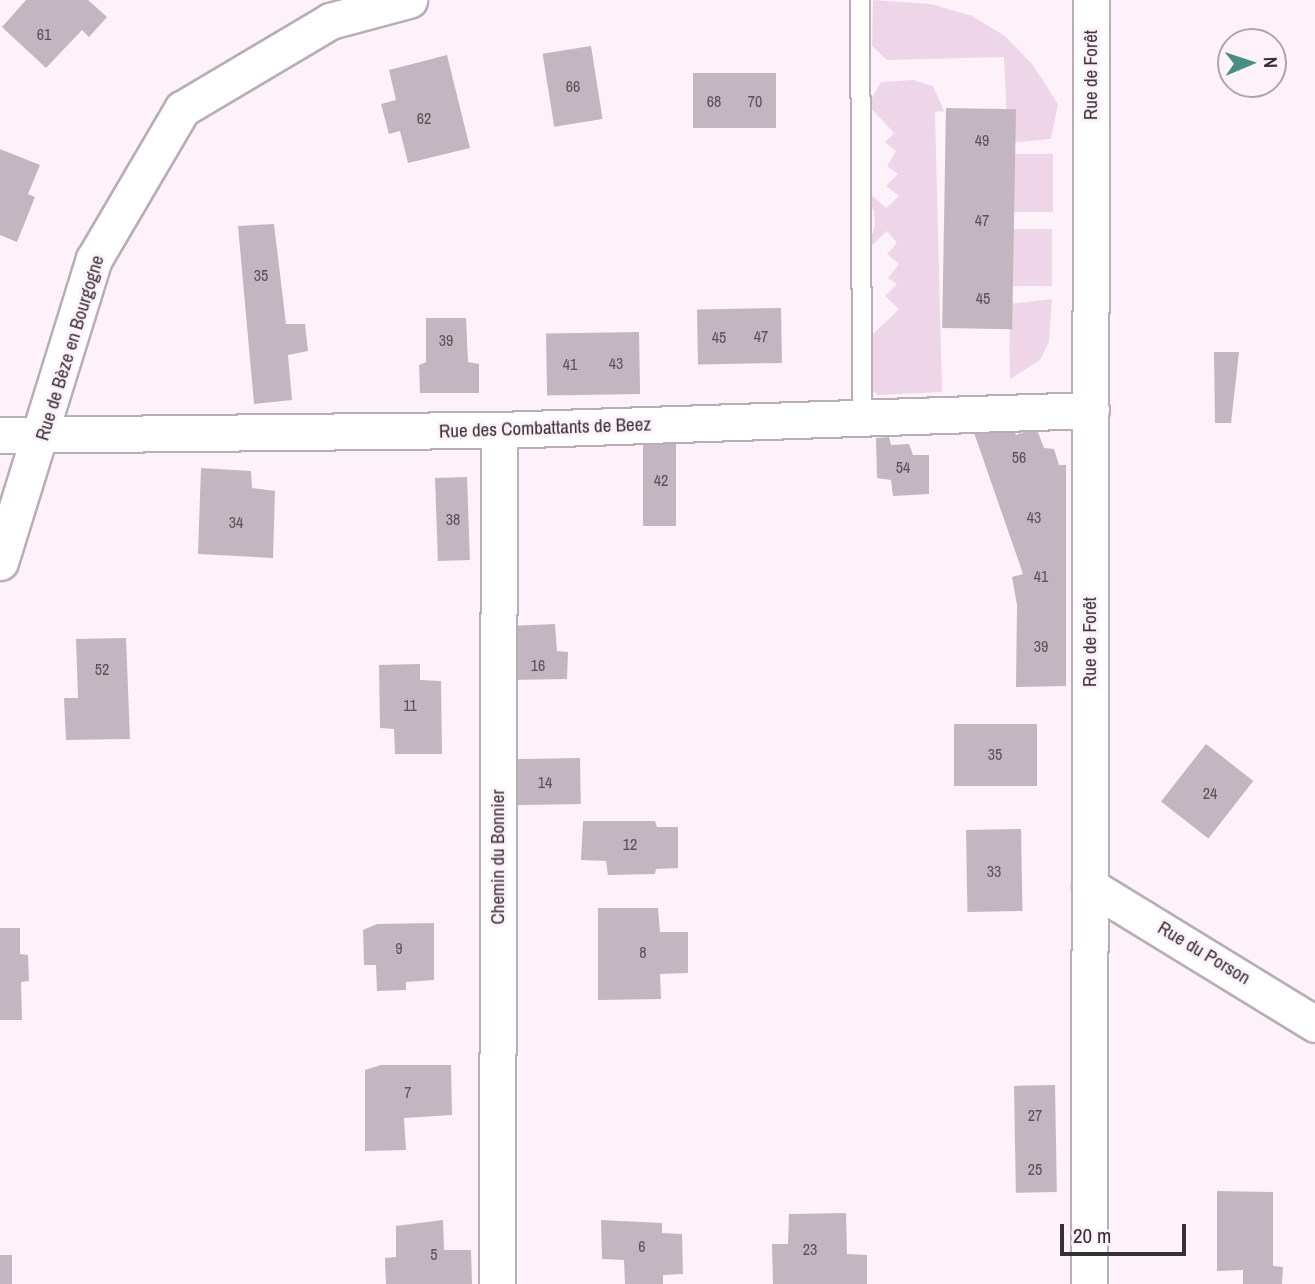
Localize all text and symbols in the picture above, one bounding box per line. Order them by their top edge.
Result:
house number: 61 [37,24,51,44]
north arrow [1217,28,1287,98]
street label: Rue de Forêt [1080,30,1102,120]
text: N [1258,56,1284,68]
house number: 66 [566,76,580,96]
house number: 68 [707,91,721,111]
house number: 70 [748,91,762,111]
house number: 62 [417,108,431,128]
house number: 49 [975,130,989,150]
house number: 47 [975,210,989,230]
street label: Rue de Bèze en Bourgogne [31,253,109,443]
house number: 35 [254,265,268,285]
house number: 45 [976,288,990,308]
house number: 47 [754,326,768,346]
house number: 45 [712,327,726,347]
house number: 39 [439,330,453,350]
house number: 43 [609,353,623,373]
house number: 41 [563,354,577,374]
street label: Rue des Combattants de Beez [439,413,651,443]
house number: 56 [1012,447,1026,467]
house number: 54 [896,457,910,477]
house number: 42 [654,470,668,490]
house number: 43 [1027,507,1041,527]
house number: 38 [446,509,460,529]
house number: 34 [229,512,243,532]
house number: 41 [1034,566,1048,586]
street label: Rue de Forêt [1079,597,1101,687]
house number: 39 [1034,636,1048,656]
house number: 16 [531,655,545,675]
house number: 52 [95,659,109,679]
house number: 11 [403,695,417,715]
house number: 35 [988,744,1002,764]
house number: 14 [538,772,552,792]
house number: 24 [1203,783,1217,803]
street label: Chemin du Bonnier [487,789,509,925]
house number: 12 [623,834,637,854]
house number: 33 [987,861,1001,881]
street label: Rue du Porson [1154,916,1254,990]
house number: 9 [395,938,403,958]
house number: 8 [639,942,647,962]
house number: 7 [404,1082,412,1102]
house number: 27 [1028,1105,1042,1125]
house number: 25 [1028,1159,1042,1179]
scale bar [1063,1210,1189,1254]
text: 20 m [1073,1221,1111,1250]
house number: 6 [638,1236,646,1256]
house number: 23 [803,1239,817,1259]
house number: 5 [430,1244,438,1264]

